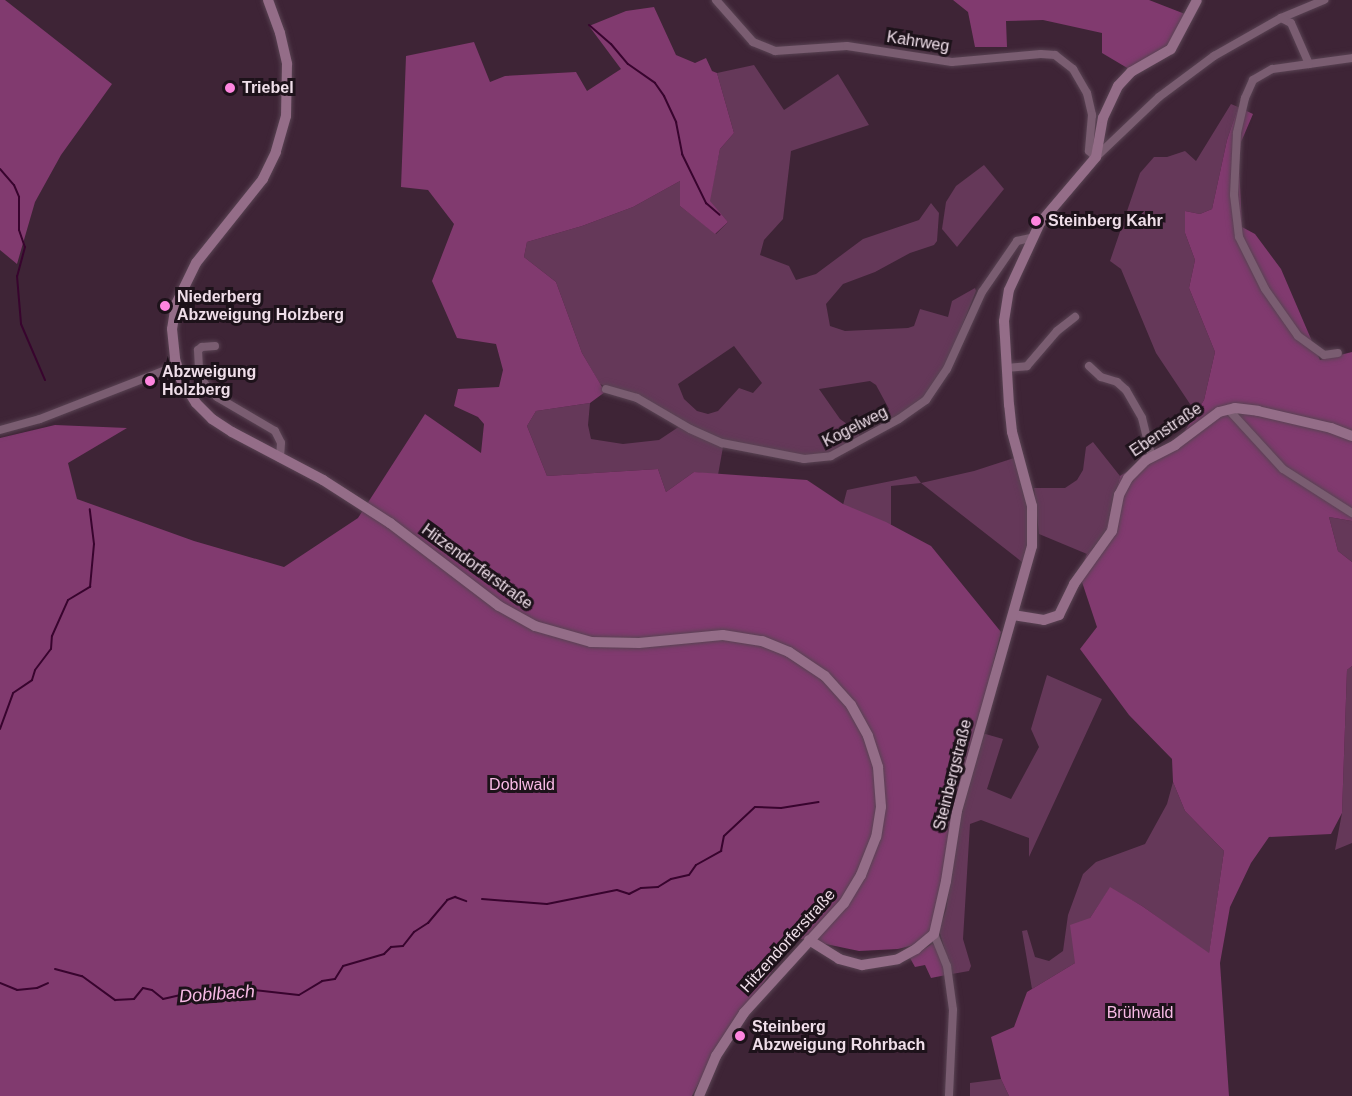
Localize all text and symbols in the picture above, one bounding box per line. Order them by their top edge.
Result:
street label: Kahrweg [885,28,951,56]
place label: Triebel [242,78,294,98]
marker: Triebel [223,81,237,95]
place label: Steinberg Kahr [1048,211,1163,231]
marker: Steinberg Kahr [1029,214,1043,228]
place label: Niederberg Abzweigung Holzberg [177,287,344,325]
marker: Niederberg Abzweigung Holzberg [158,299,172,313]
place label: Abzweigung Holzberg [162,362,256,400]
marker: Abzweigung Holzberg [143,374,157,388]
street label: Ebenstraße [1126,399,1206,461]
street label: Kogelweg [819,402,891,452]
street label: Hitzendorferstraße [418,520,536,614]
street label: Steinbergstraße [930,717,976,833]
park label: Doblwald [489,775,555,795]
street label: Hitzendorferstraße [737,885,839,997]
water label: Doblbach [178,981,256,1007]
park label: Brühwald [1107,1003,1173,1023]
place label: Steinberg Abzweigung Rohrbach [752,1017,925,1055]
marker: Steinberg Abzweigung Rohrbach [733,1029,747,1043]

